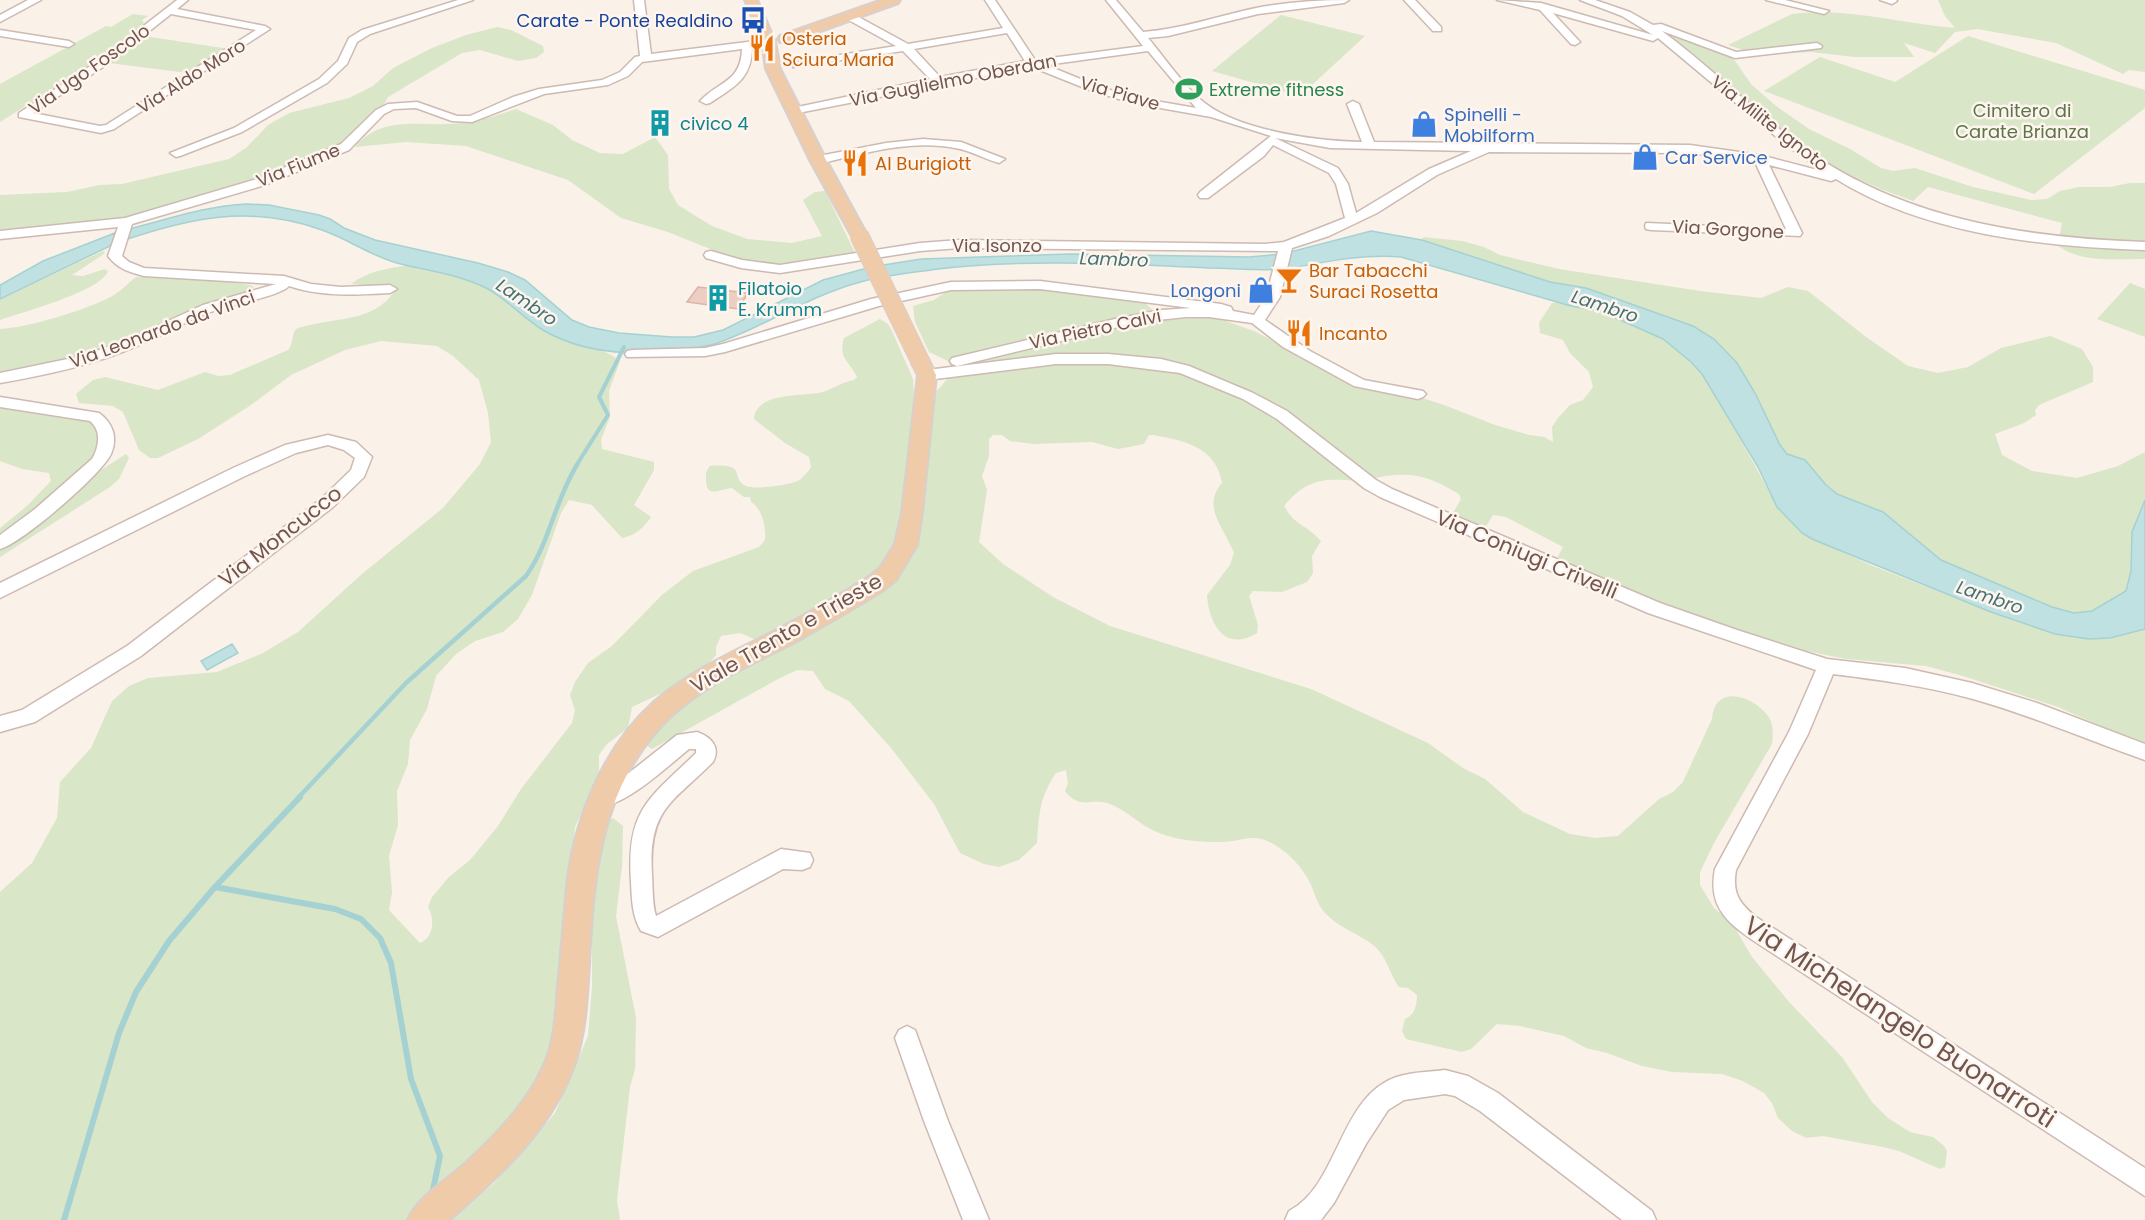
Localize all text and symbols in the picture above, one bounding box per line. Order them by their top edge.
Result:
bus stop icon: Carate - Ponte Realdino [738,5,768,35]
place label: Carate - Ponte Realdino [516,8,733,33]
street label: Via Ugo Foscolo [23,18,155,120]
place label: Osteria Sciura Maria [782,26,894,72]
street label: Via Aldo Moro [132,33,250,119]
restaurant icon: Osteria Sciura Maria [747,33,777,63]
street label: Via Guglielmo Oberdan [847,48,1059,112]
street label: Via Milite Ignoto [1706,69,1834,177]
street label: Via Piave [1077,70,1163,116]
sports icon: Extreme fitness [1174,74,1204,104]
place label: Extreme fitness [1209,77,1344,102]
park label: Cimitero di Carate Brianza [1955,98,2089,144]
place label: Spinelli - Mobilform [1444,102,1535,148]
building icon: civico 4 [645,108,675,138]
shop icon: Spinelli - Mobilform [1409,109,1439,139]
place label: civico 4 [680,111,748,136]
street label: Via Fiume [252,137,344,193]
shop icon: Car Service [1630,142,1660,172]
place label: Car Service [1665,145,1768,170]
restaurant icon: Al Burigiott [840,148,870,178]
place label: Al Burigiott [875,151,971,176]
street label: Via Gorgone [1671,214,1785,244]
street label: Via Isonzo [952,233,1042,258]
water label: Lambro [1079,245,1149,273]
place label: Bar Tabacchi Suraci Rosetta [1309,258,1438,304]
bar icon: Bar Tabacchi Suraci Rosetta [1274,265,1304,295]
water label: Lambro [491,272,563,332]
shop icon: Longoni [1246,275,1276,305]
place label: Filatoio E. Krumm [738,276,822,322]
place label: Longoni [1171,278,1241,303]
building icon: Filatoio E. Krumm [703,283,733,313]
water label: Lambro [1568,283,1642,329]
street label: Via Leonardo da Vinci [66,284,258,374]
street label: Via Pietro Calvi [1027,303,1163,355]
restaurant icon: Incanto [1284,318,1314,348]
place label: Incanto [1319,321,1388,346]
street label: Via Moncucco [212,479,348,593]
street label: Via Coniugi Crivelli [1431,502,1623,606]
street label: Viale Trento e Trieste [685,566,887,700]
water label: Lambro [1953,574,2027,620]
street label: Via Michelangelo Buonarroti [1737,907,2063,1137]

